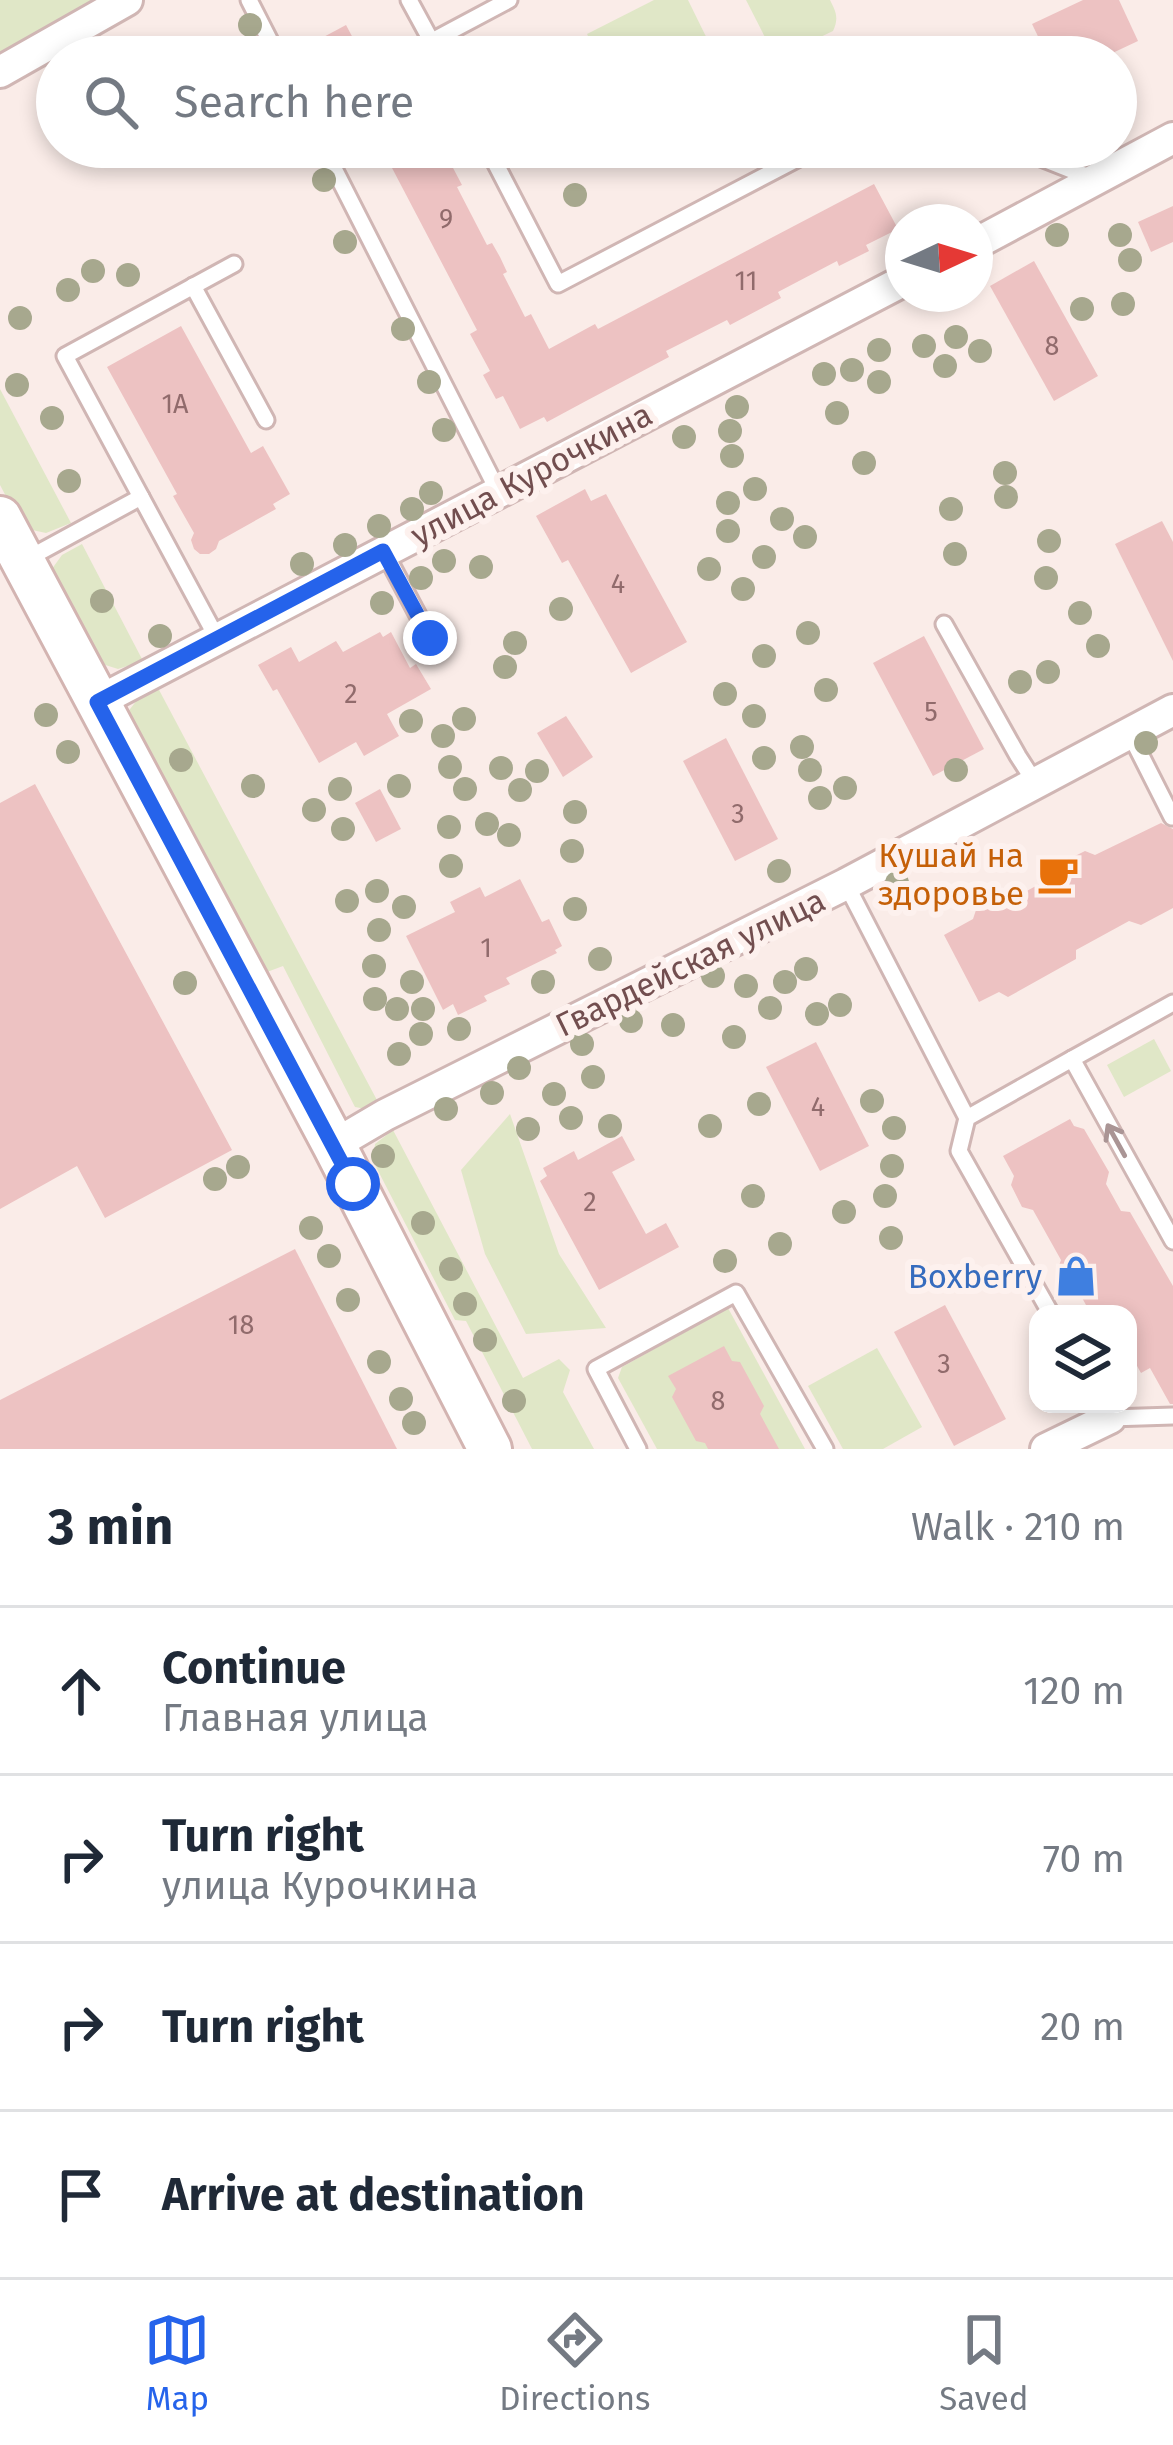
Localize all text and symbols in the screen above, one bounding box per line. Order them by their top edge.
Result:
search box [36,36,1137,168]
icon: search [78,69,144,135]
text: Search here [174,75,414,129]
house number: 9 [439,203,453,235]
north arrow [885,204,993,312]
house number: 11 [734,265,758,297]
house number: 8 [1045,330,1059,362]
house number: 1А [161,388,189,420]
street label: улица Курочкина [404,394,659,555]
house number: 4 [611,568,625,600]
route end [403,611,457,665]
house number: 2 [344,678,358,710]
house number: 5 [924,696,938,728]
house number: 3 [731,798,745,830]
place label: Кушай на здоровье [878,836,1024,914]
cafe icon: Кушай на здоровье [1035,851,1081,897]
street label: Гвардейская улица [549,880,832,1046]
house number: 1 [480,932,492,964]
house number: 4 [811,1091,825,1123]
one-way arrow [1104,1123,1127,1158]
route start [326,1157,380,1211]
house number: 2 [583,1186,597,1218]
shop icon: Boxberry [1053,1253,1099,1299]
place label: Boxberry [908,1257,1042,1297]
map controls [1029,1305,1137,1413]
button: layers [1029,1305,1137,1413]
house number: 18 [228,1309,254,1341]
house number: 3 [937,1348,951,1380]
house number: 8 [711,1385,725,1417]
text: 3 min [48,1496,174,1558]
text: Walk · 210 m [911,1504,1125,1550]
text: Continue [162,1641,346,1695]
icon: ahead [48,1658,114,1724]
text: 120 m [1023,1668,1125,1714]
text: Главная улица [162,1695,428,1741]
text: Turn right [162,1809,364,1863]
icon: right [48,1826,114,1892]
text: 70 m [1043,1836,1125,1882]
text: улица Курочкина [162,1863,478,1909]
icon: right [48,1994,114,2060]
text: Turn right [162,2000,364,2054]
text: 20 m [1040,2004,1125,2050]
icon: arrive [48,2162,114,2228]
text: Arrive at destination [162,2168,585,2222]
tab: Map [144,2307,210,2419]
tab: Directions [499,2307,651,2419]
tab: Saved [939,2307,1029,2419]

